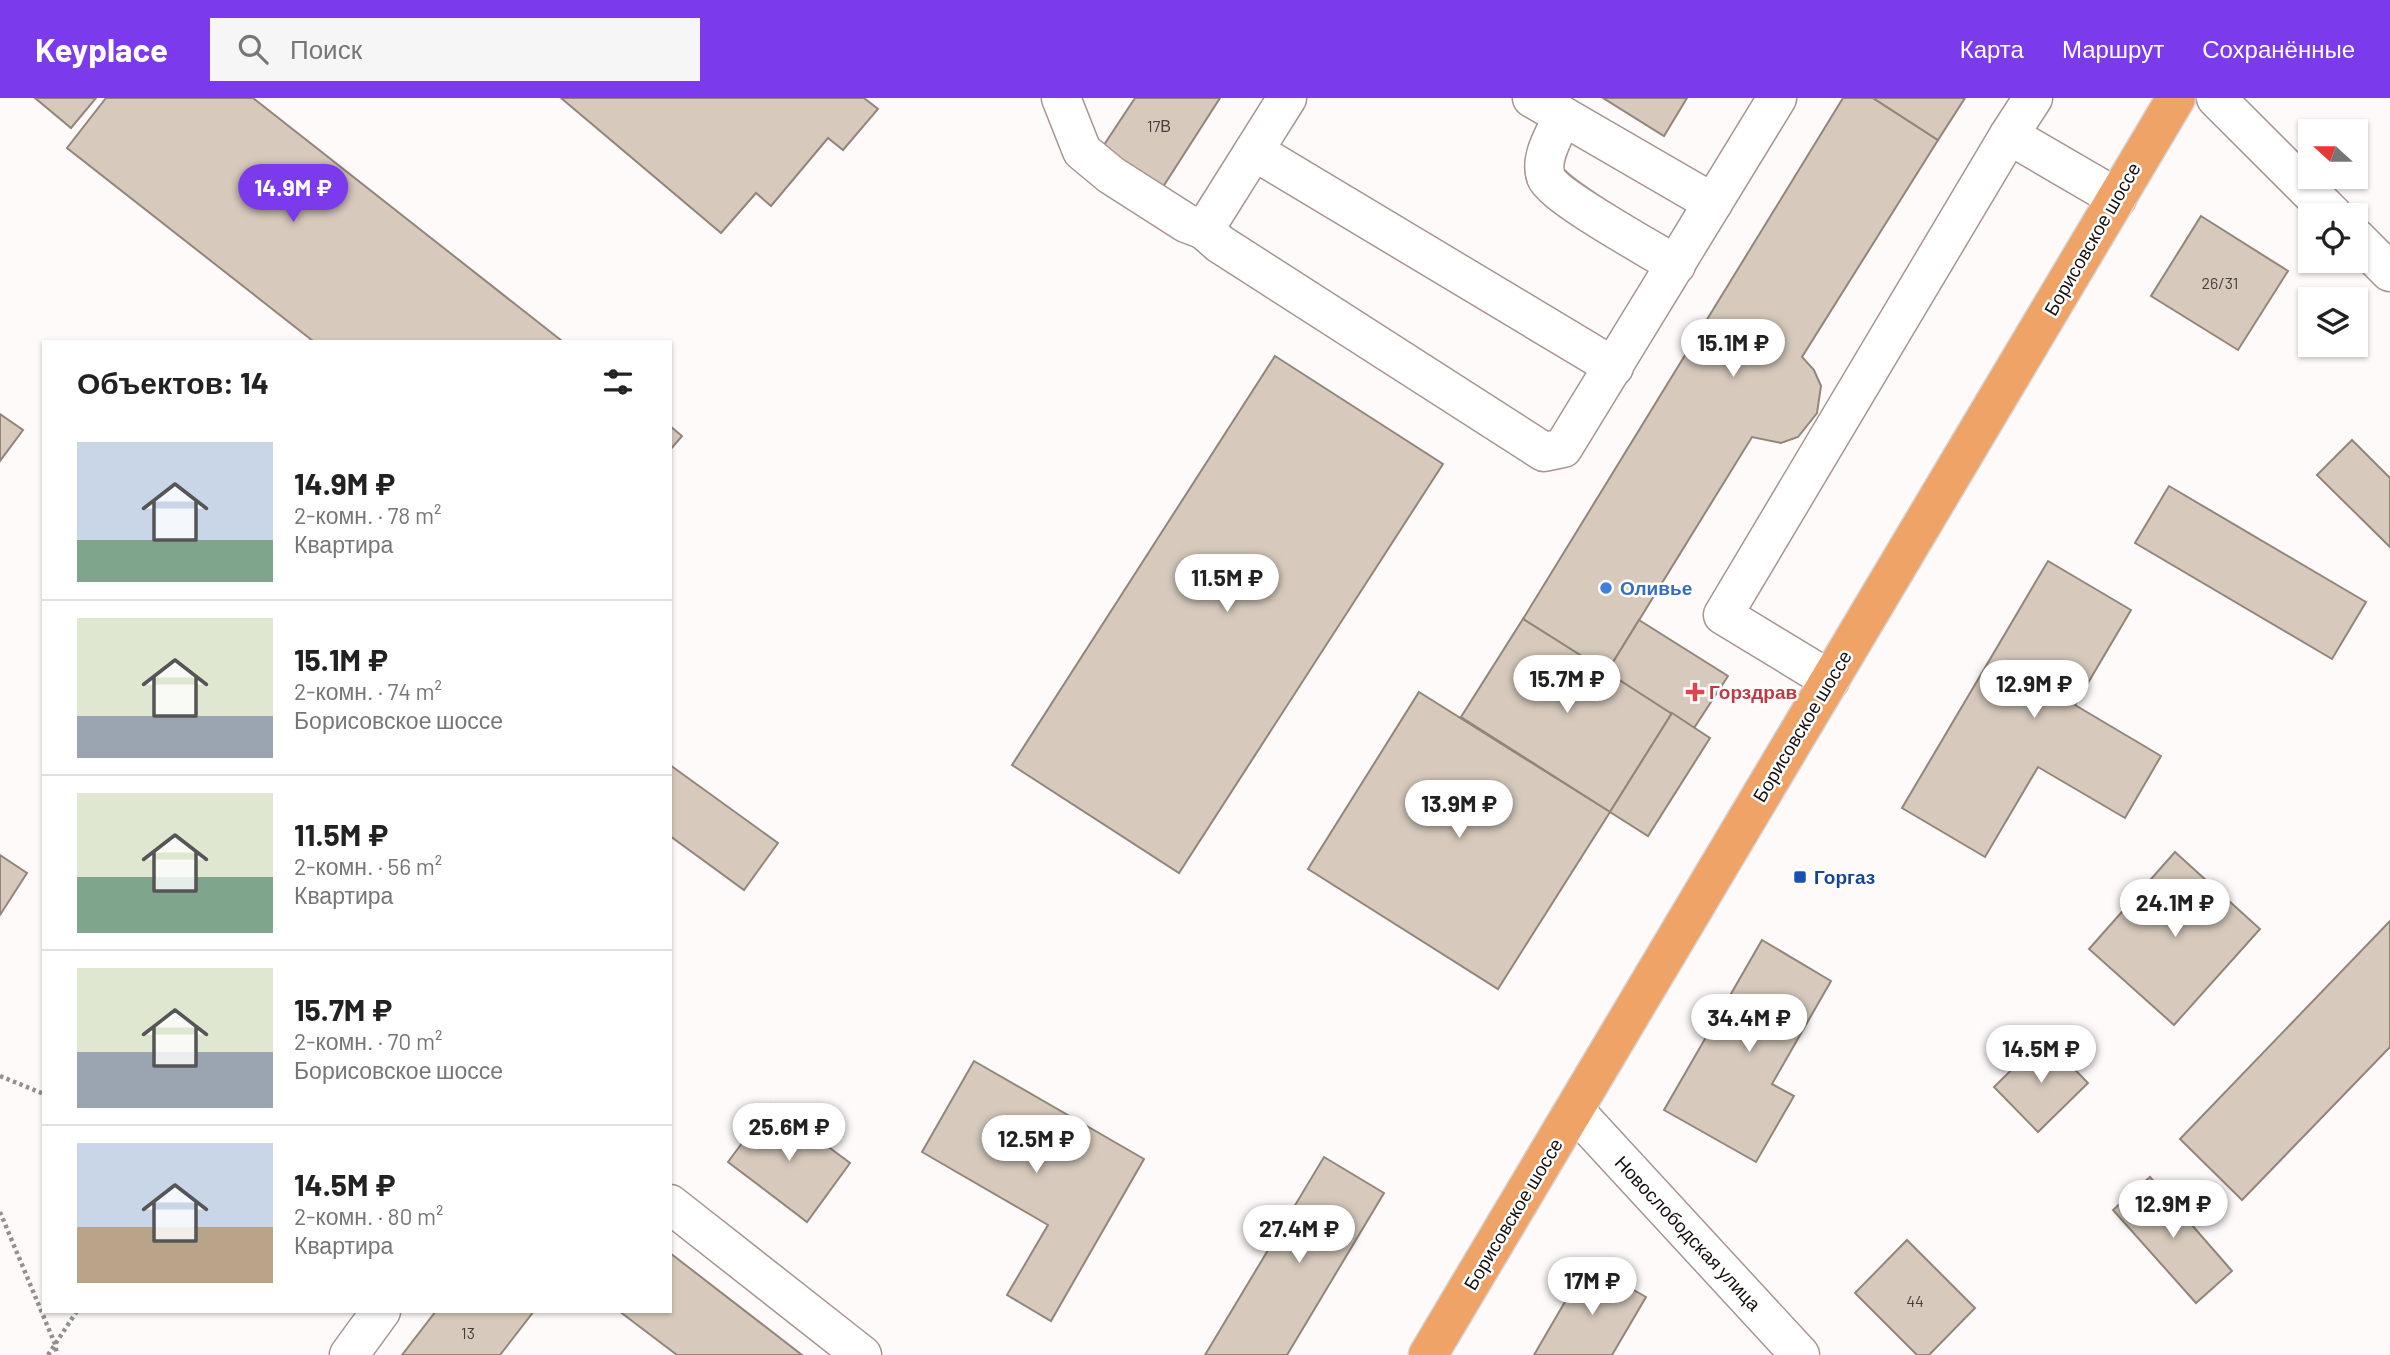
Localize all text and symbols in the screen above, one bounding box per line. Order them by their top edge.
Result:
search box [210,18,700,81]
text: Keyplace [35,29,168,69]
icon: search [234,30,272,68]
text: Поиск [290,33,362,64]
text: Карта [1960,34,2024,63]
text: Маршрут [2062,34,2164,63]
text: Сохранённые [2202,34,2355,63]
house number: 17В [1147,116,1171,135]
north arrow [2298,119,2368,189]
map controls [2298,119,2368,357]
street label: Борисовское шоссе [2038,158,2145,319]
pin: 14.9M ₽ [228,164,358,224]
text: 14.9M ₽ [254,173,332,201]
button: locate [2298,203,2368,273]
house number: 26/31 [2202,273,2238,292]
button: layers [2298,287,2368,357]
pin: 15.1M ₽ [1668,320,1798,379]
text: 15.1M ₽ [1697,328,1769,356]
icon: filters [599,363,637,401]
text: Объектов: 14 [77,364,269,400]
text: 14.9M ₽ [294,465,395,501]
icon: home [133,470,217,554]
text: 2-комн. · 78 m² [294,501,441,529]
text: Квартира [294,530,393,558]
pin: 11.5M ₽ [1162,554,1292,614]
text: 11.5M ₽ [1191,563,1263,591]
place label: Оливье [1620,576,1692,599]
marker: Оливье [1598,580,1614,596]
text: 15.1M ₽ [294,641,388,677]
icon: home [133,646,217,730]
street label: Борисовское шоссе [1747,646,1856,806]
pin: 15.7M ₽ [1502,656,1632,715]
pin: 12.9M ₽ [1969,660,2099,720]
text: 15.7M ₽ [1529,664,1605,692]
text: 12.9M ₽ [1996,669,2072,697]
text: 2-комн. · 74 m² [294,677,442,705]
place label: Горздрав [1709,680,1797,703]
marker: Горздрав [1687,684,1703,700]
text: Борисовское шоссе [294,706,503,734]
pin: 13.9M ₽ [1394,780,1524,840]
text: 13.9M ₽ [1421,789,1497,817]
text: 11.5M ₽ [294,816,388,852]
icon: home [133,821,217,905]
text: 2-комн. · 56 m² [294,852,442,880]
place label: Горгаз [1814,865,1875,888]
marker: Горгаз [1792,869,1808,885]
pin: 24.1M ₽ [2110,880,2240,939]
text: Квартира [294,881,393,909]
text: 24.1M ₽ [2136,888,2214,916]
text: 15.7M ₽ [294,991,392,1027]
pin: 34.4M ₽ [1684,995,1814,1054]
icon: home [133,996,217,1080]
text: 34.4M ₽ [1707,1003,1791,1031]
pin: 14.5M ₽ [1976,1026,2106,1085]
text: 2-комн. · 70 m² [294,1027,442,1055]
text: 14.5M ₽ [2002,1034,2080,1062]
text: Борисовское шоссе [294,1056,503,1084]
pin: 25.6M ₽ [724,1104,854,1163]
text: 25.6M ₽ [748,1112,830,1140]
pin: 12.5M ₽ [971,1116,1101,1175]
text: 12.5M ₽ [998,1124,1074,1152]
street label: Борисовское шоссе [1458,1134,1567,1294]
street label: Новослободская улица [1611,1150,1766,1315]
text: 14.5M ₽ [294,1166,396,1202]
icon: home [133,1171,217,1255]
pin: 12.9M ₽ [2108,1180,2238,1240]
text: 12.9M ₽ [2135,1189,2211,1217]
text: 2-комн. · 80 m² [294,1202,444,1230]
pin: 27.4M ₽ [1234,1206,1364,1265]
text: 27.4M ₽ [1259,1214,1339,1242]
text: Квартира [294,1231,393,1259]
pin: 17M ₽ [1543,1258,1641,1317]
text: 17M ₽ [1564,1266,1620,1294]
house number: 44 [1906,1291,1924,1310]
house number: 13 [461,1323,475,1342]

